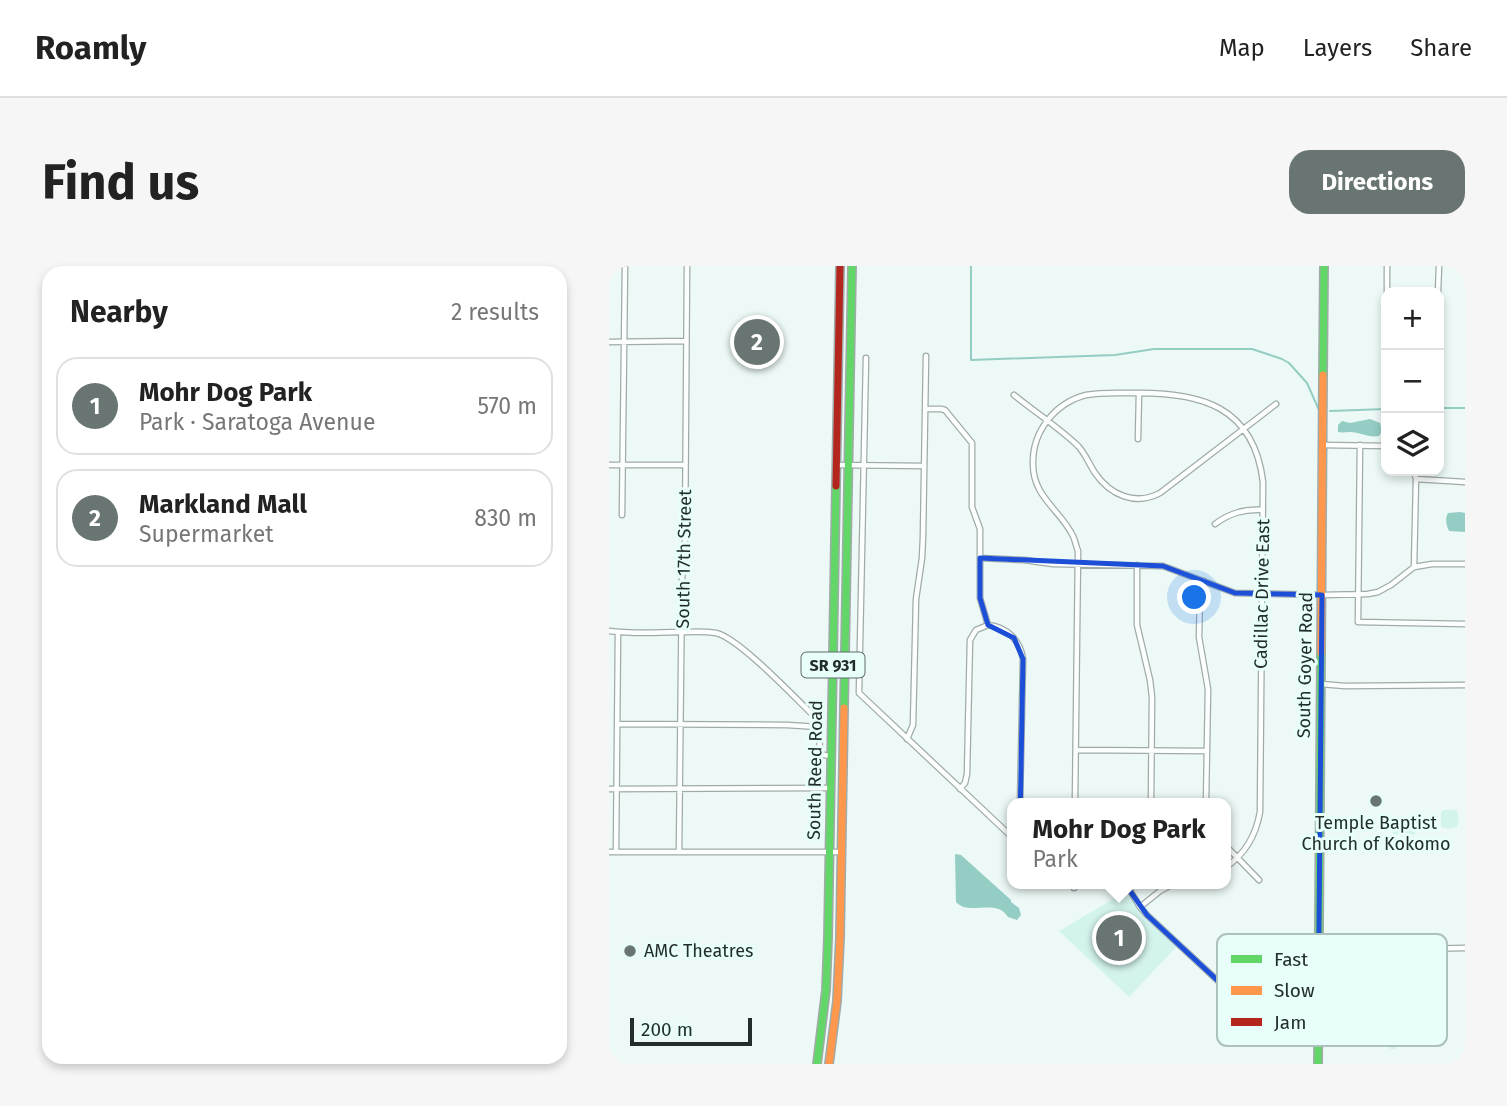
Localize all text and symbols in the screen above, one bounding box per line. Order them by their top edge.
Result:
text: Roamly [35,28,146,68]
text: Map [1219,34,1265,62]
text: Layers [1303,34,1372,62]
text: Share [1410,34,1472,62]
button: Directions [1289,150,1465,214]
text: Find us [42,153,199,212]
map controls [1381,287,1444,476]
button: + [1381,287,1444,350]
text: Nearby [70,294,168,330]
text: 2 results [451,298,539,326]
pin: 2 [734,316,780,368]
button: − [1381,350,1444,413]
text: Mohr Dog Park [139,377,312,408]
text: 1 [90,392,100,420]
text: 570 m [477,392,537,420]
text: Park · Saratoga Avenue [139,408,375,436]
button: layers [1381,413,1444,476]
text: Markland Mall [139,489,307,520]
street label: South 17th Street [672,489,696,629]
text: 2 [89,504,101,532]
text: 830 m [474,504,537,532]
street label: Cadillac Drive East [1250,518,1274,669]
text: Supermarket [139,520,274,548]
your location [1177,580,1211,614]
street label: South Goyer Road [1293,592,1317,738]
road number: SR 931 [801,652,865,678]
street label: South Reed Road [803,700,827,840]
marker: Temple Baptist Church of Kokomo [1368,793,1384,809]
popup [1007,798,1231,889]
place label: Temple Baptist Church of Kokomo [1302,812,1450,855]
text: Mohr Dog Park [1032,814,1206,845]
text: Park [1032,845,1078,873]
pin: 1 [1096,912,1142,964]
legend [1217,934,1447,1046]
place label: AMC Theatres [644,940,753,962]
marker: AMC Theatres [622,943,638,959]
text: Fast [1274,948,1308,971]
text: Slow [1274,979,1315,1002]
text: Jam [1274,1011,1306,1034]
scale bar [630,1015,753,1047]
text: 200 m [641,1018,693,1041]

